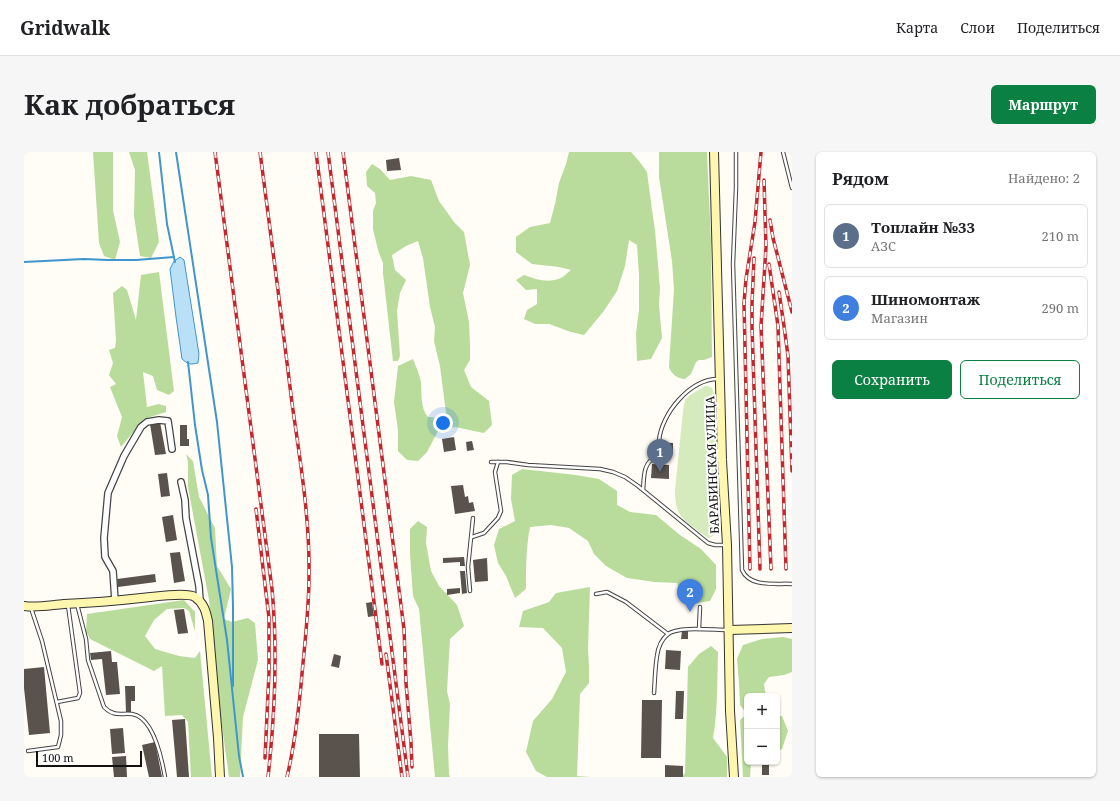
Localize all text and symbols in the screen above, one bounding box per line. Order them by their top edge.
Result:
text: Gridwalk [20,15,110,41]
text: Карта [896,18,938,37]
text: Слои [960,18,995,37]
text: Поделиться [1017,18,1100,37]
text: Как добраться [24,85,235,123]
button: Маршрут [991,85,1096,124]
text: Рядом [832,167,889,190]
text: Найдено: 2 [1008,169,1080,187]
text: Топлайн №33 [871,217,975,237]
text: 1 [842,227,850,245]
text: 210 m [1042,227,1079,245]
text: АЗС [871,237,896,255]
text: Шиномонтаж [871,289,980,309]
text: 2 [842,299,850,317]
text: 290 m [1042,299,1079,317]
text: Магазин [871,309,928,327]
button: Сохранить [832,360,952,399]
button: Поделиться [960,360,1080,399]
street label: БАРАБИНСКАЯ УЛИЦА [701,395,723,534]
your location [433,413,453,433]
pin: 1 [647,439,673,472]
pin: 2 [677,579,703,612]
map controls [744,693,780,765]
button: + [744,693,780,729]
button: − [744,729,780,765]
scale bar [36,749,142,768]
text: 100 m [42,750,74,765]

